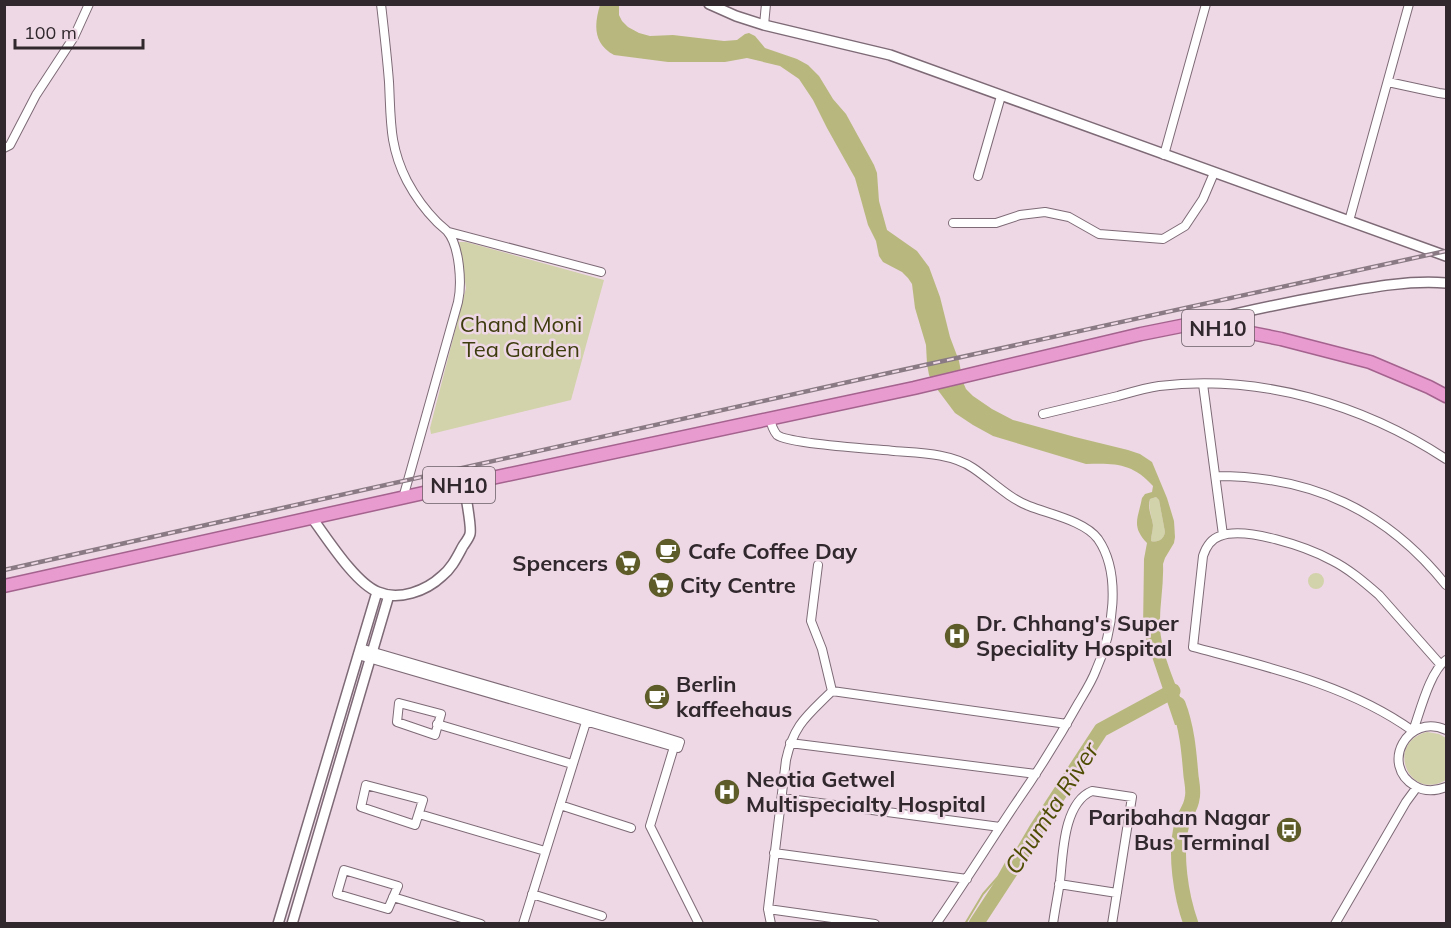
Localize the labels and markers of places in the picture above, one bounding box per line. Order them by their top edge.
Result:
cafe icon: Cafe Coffee Day [653,536,683,566]
place label: Cafe Coffee Day [688,537,857,565]
supermarket icon: Spencers [613,548,643,578]
place label: Spencers [512,549,608,577]
supermarket icon: City Centre [646,570,676,600]
place label: City Centre [680,571,796,599]
place label: Dr. Chhang's Super Speciality Hospital [976,609,1179,662]
hospital icon: Dr. Chhang's Super Speciality Hospital [942,621,972,651]
place label: Berlin kaffeehaus [676,670,792,723]
cafe icon: Berlin kaffeehaus [642,682,672,712]
place label: Neotia Getwel Multispecialty Hospital [746,765,986,818]
hospital icon: Neotia Getwel Multispecialty Hospital [712,777,742,807]
place label: Paribahan Nagar Bus Terminal [1088,803,1270,856]
bus stop icon: Paribahan Nagar Bus Terminal [1274,815,1304,845]

